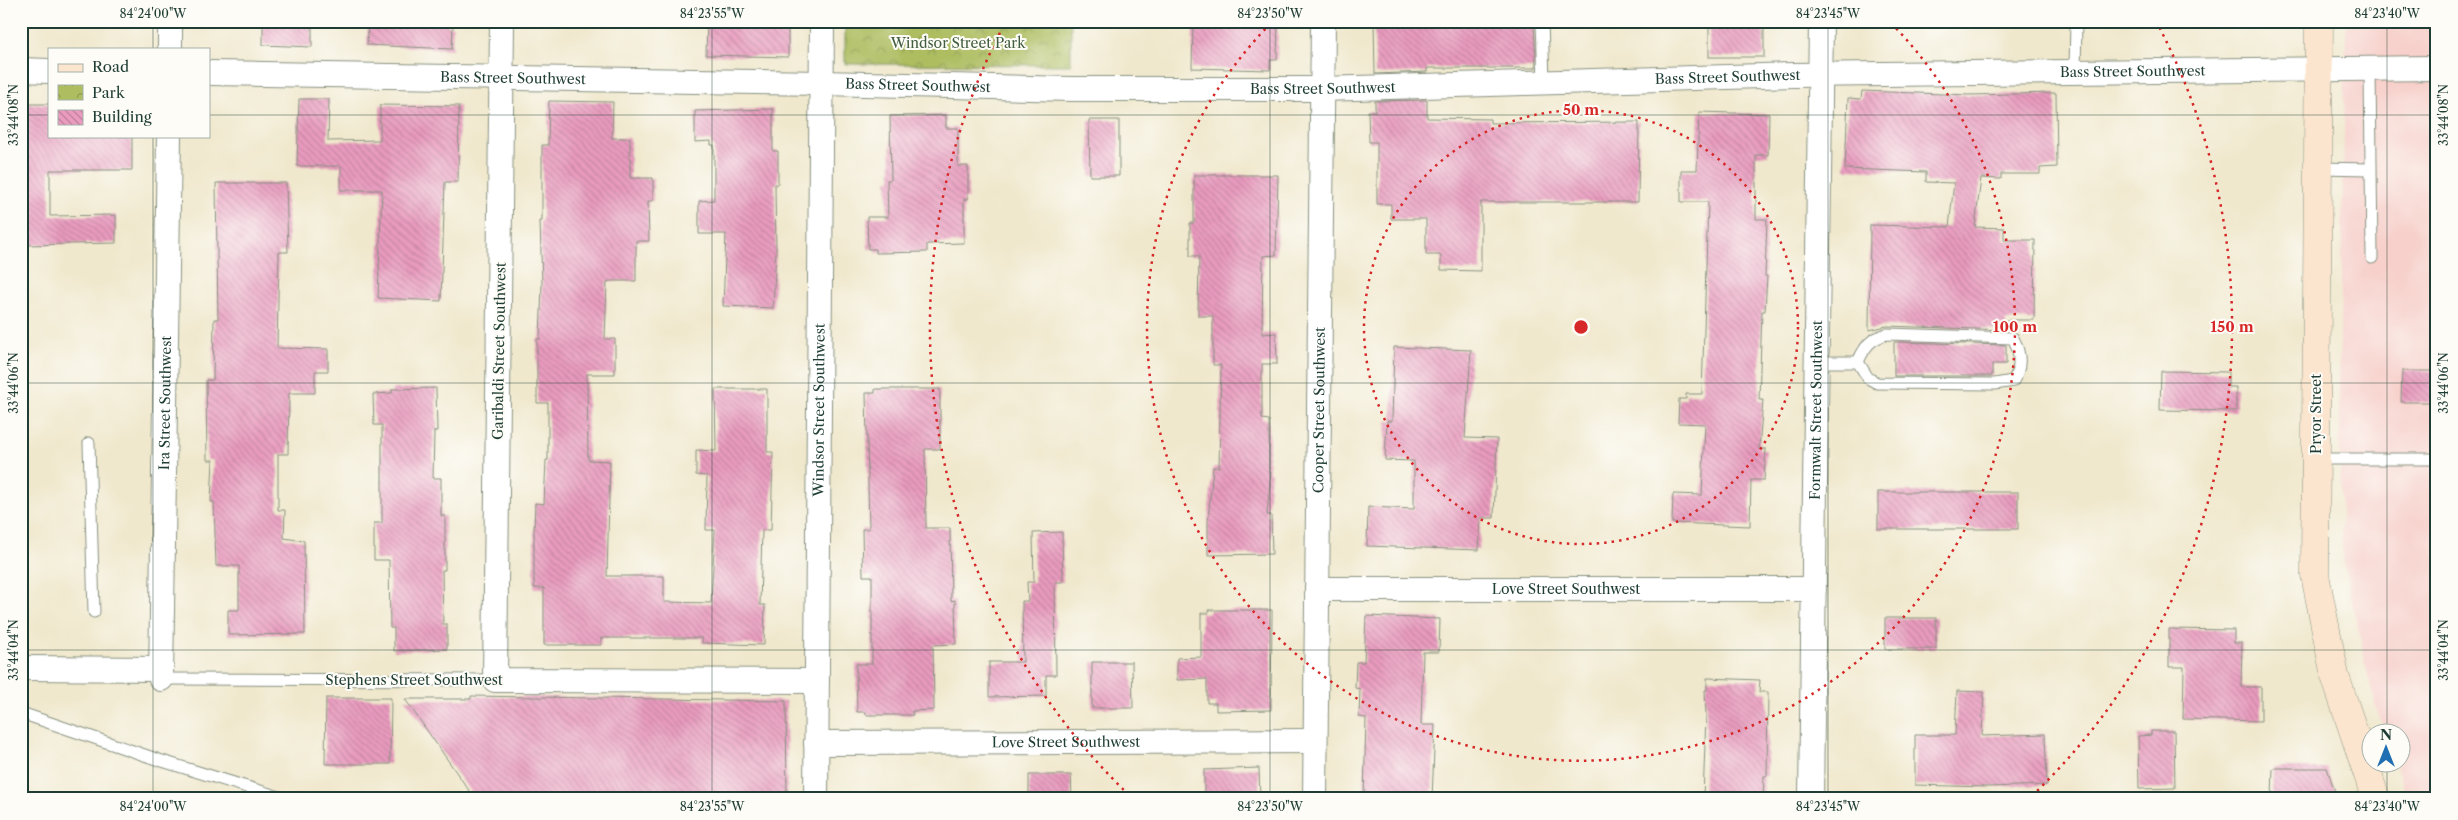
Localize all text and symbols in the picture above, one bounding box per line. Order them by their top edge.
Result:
text: 84°24'00"W [119,6,187,21]
text: 84°23'55"W [680,6,745,21]
text: 84°23'50"W [1237,6,1304,21]
text: 84°23'45"W [1796,6,1861,21]
text: 84°23'40"W [2354,6,2421,21]
park label: Windsor Street Park [890,34,1026,52]
legend [48,48,210,138]
text: Road [92,57,129,76]
street label: Bass Street Southwest [2060,62,2206,81]
street label: Bass Street Southwest [1655,66,1801,88]
street label: Bass Street Southwest [440,68,586,88]
street label: Bass Street Southwest [845,75,991,96]
street label: Bass Street Southwest [1250,78,1396,98]
text: Park [92,83,126,102]
text: 33°44'08"N [6,84,21,146]
text: 33°44'08"N [2436,84,2451,146]
text: 50 m [1563,100,1599,119]
text: Building [92,107,152,126]
street label: Garibaldi Street Southwest [488,262,510,440]
text: 100 m [1993,317,2037,336]
text: 150 m [2210,317,2254,336]
centre of rings [1572,318,1590,336]
street label: Formwalt Street Southwest [1806,320,1826,500]
street label: Windsor Street Southwest [809,323,829,498]
street label: Cooper Street Southwest [1309,327,1329,493]
street label: Ira Street Southwest [155,336,175,470]
text: 33°44'06"N [6,352,21,414]
text: 33°44'06"N [2436,352,2451,414]
street label: Pryor Street [2307,374,2325,454]
street label: Love Street Southwest [1492,580,1640,598]
text: 33°44'04"N [6,619,21,681]
text: 33°44'04"N [2436,619,2451,681]
street label: Stephens Street Southwest [325,671,503,689]
north arrow [2360,722,2410,772]
text: N [2380,726,2392,744]
street label: Love Street Southwest [992,733,1140,751]
text: 84°24'00"W [119,799,187,814]
text: 84°23'55"W [680,799,745,814]
text: 84°23'50"W [1237,799,1304,814]
text: 84°23'45"W [1796,799,1861,814]
text: 84°23'40"W [2354,799,2421,814]

